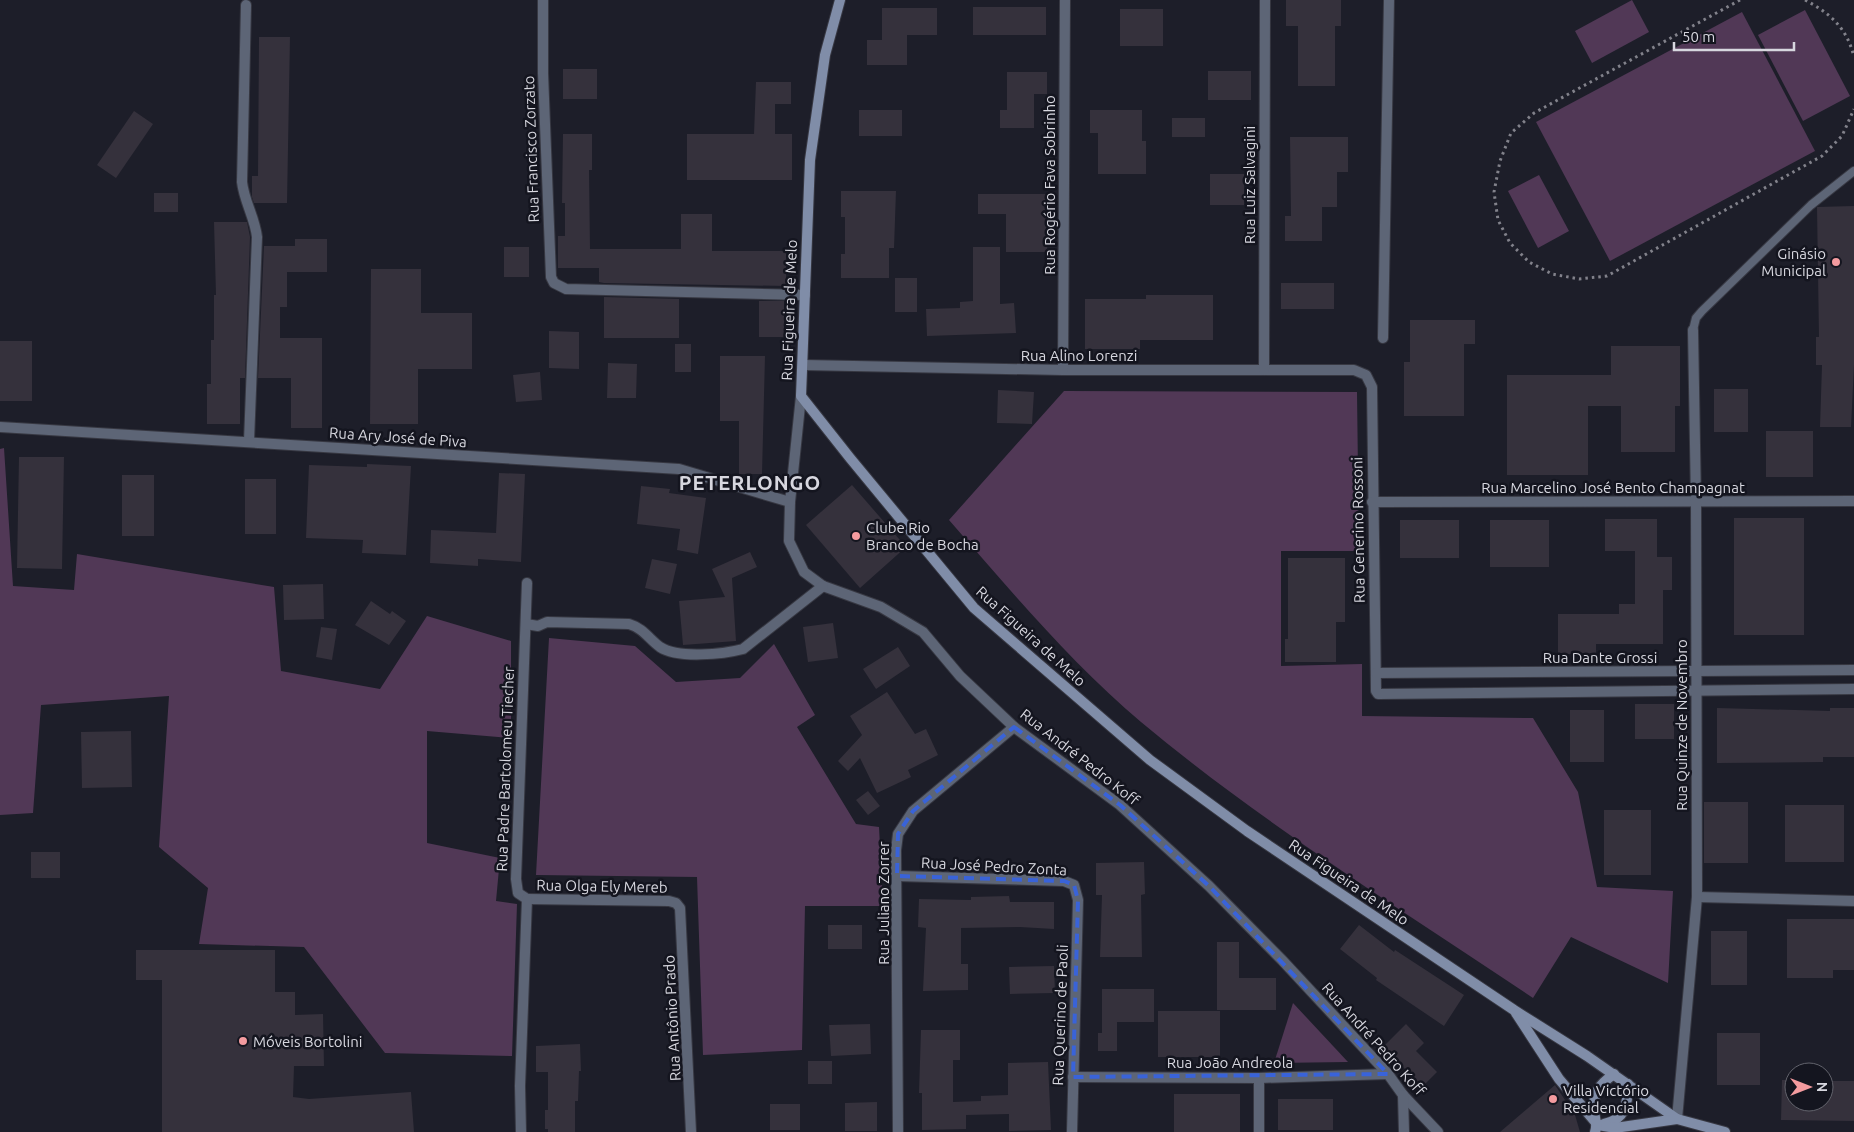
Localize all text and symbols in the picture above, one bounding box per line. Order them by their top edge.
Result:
scale bar [1674,20,1794,52]
text: 50 m [1682,28,1715,45]
street label: Rua Francisco Zorzato [520,75,542,223]
street label: Rua Rogério Fava Sobrinho [1041,95,1058,275]
street label: Rua Luiz Salvagini [1241,126,1258,244]
street label: Rua Figueira de Melo [778,239,800,381]
place label: Ginásio Municipal [1761,245,1826,279]
marker: Ginásio Municipal [1830,256,1842,268]
street label: Rua Alino Lorenzi [1021,347,1137,364]
street label: Rua Ary José de Piva [329,424,467,450]
street label: Rua Generino Rossoni [1348,457,1368,603]
district label: PETERLONGO [679,471,821,494]
street label: Rua Marcelino José Bento Champagnat [1481,479,1745,496]
place label: Clube Rio Branco de Bocha [866,519,979,553]
marker: Clube Rio Branco de Bocha [850,530,862,542]
street label: Rua Figueira de Melo [973,582,1089,690]
street label: Rua Quinze de Novembro [1673,639,1690,811]
street label: Rua Dante Grossi [1543,649,1657,666]
street label: Rua Padre Bartolomeu Tiecher [493,666,517,872]
street label: Rua André Pedro Koff [1017,705,1143,809]
street label: Rua Figueira de Melo [1286,836,1412,928]
street label: Rua Juliano Zorrer [875,841,892,965]
street label: Rua José Pedro Zonta [920,854,1068,878]
street label: Rua Olga Ely Mereb [536,876,668,896]
street label: Rua Querino de Paoli [1049,944,1071,1086]
street label: Rua Antônio Prado [660,954,684,1082]
street label: Rua André Pedro Koff [1319,979,1430,1099]
place label: Móveis Bortolini [253,1033,362,1050]
marker: Móveis Bortolini [237,1035,249,1047]
street label: Rua João Andreola [1167,1054,1293,1071]
north arrow [1784,1062,1834,1112]
place label: Villa Victório Residencial [1563,1082,1649,1116]
text: N [1814,1082,1830,1092]
marker: Villa Victório Residencial [1547,1093,1559,1105]

